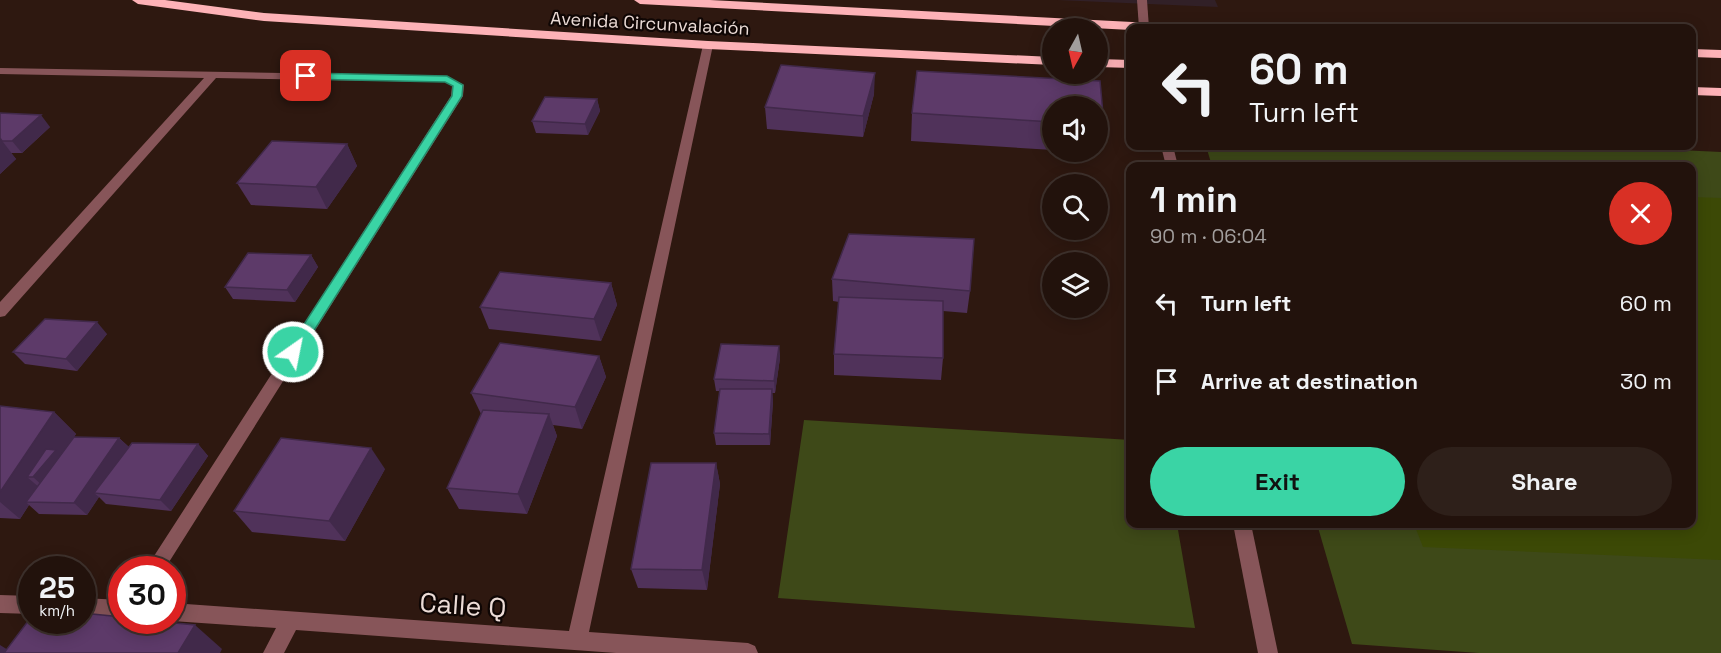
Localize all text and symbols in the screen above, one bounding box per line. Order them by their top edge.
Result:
street label: Avenida Circunvalación [550,6,750,40]
north arrow [1042,18,1108,84]
map controls [1042,18,1108,318]
text: 60 m [1249,43,1349,96]
icon: left [1150,48,1228,126]
pin [280,50,331,101]
icon: arrive [289,59,322,92]
text: Turn left [1249,95,1359,130]
button: sound [1042,96,1108,162]
button: search [1042,174,1108,240]
text: 1 min [1150,177,1238,223]
button: close [1609,182,1672,245]
text: 90 m · 06:04 [1150,223,1267,249]
button: layers [1042,252,1108,318]
icon: left [1150,287,1183,320]
text: Turn left [1201,289,1291,317]
text: 60 m [1620,289,1672,317]
position arrow [261,320,325,384]
icon: arrive [1150,365,1183,398]
text: Arrive at destination [1201,367,1418,395]
text: 30 m [1620,367,1672,395]
button: Exit [1150,447,1405,516]
button: Share [1417,447,1672,516]
speed limit sign: 30 [108,556,186,634]
text: 25 [39,568,75,607]
street label: Calle Q [418,585,508,625]
text: km/h [39,601,75,620]

